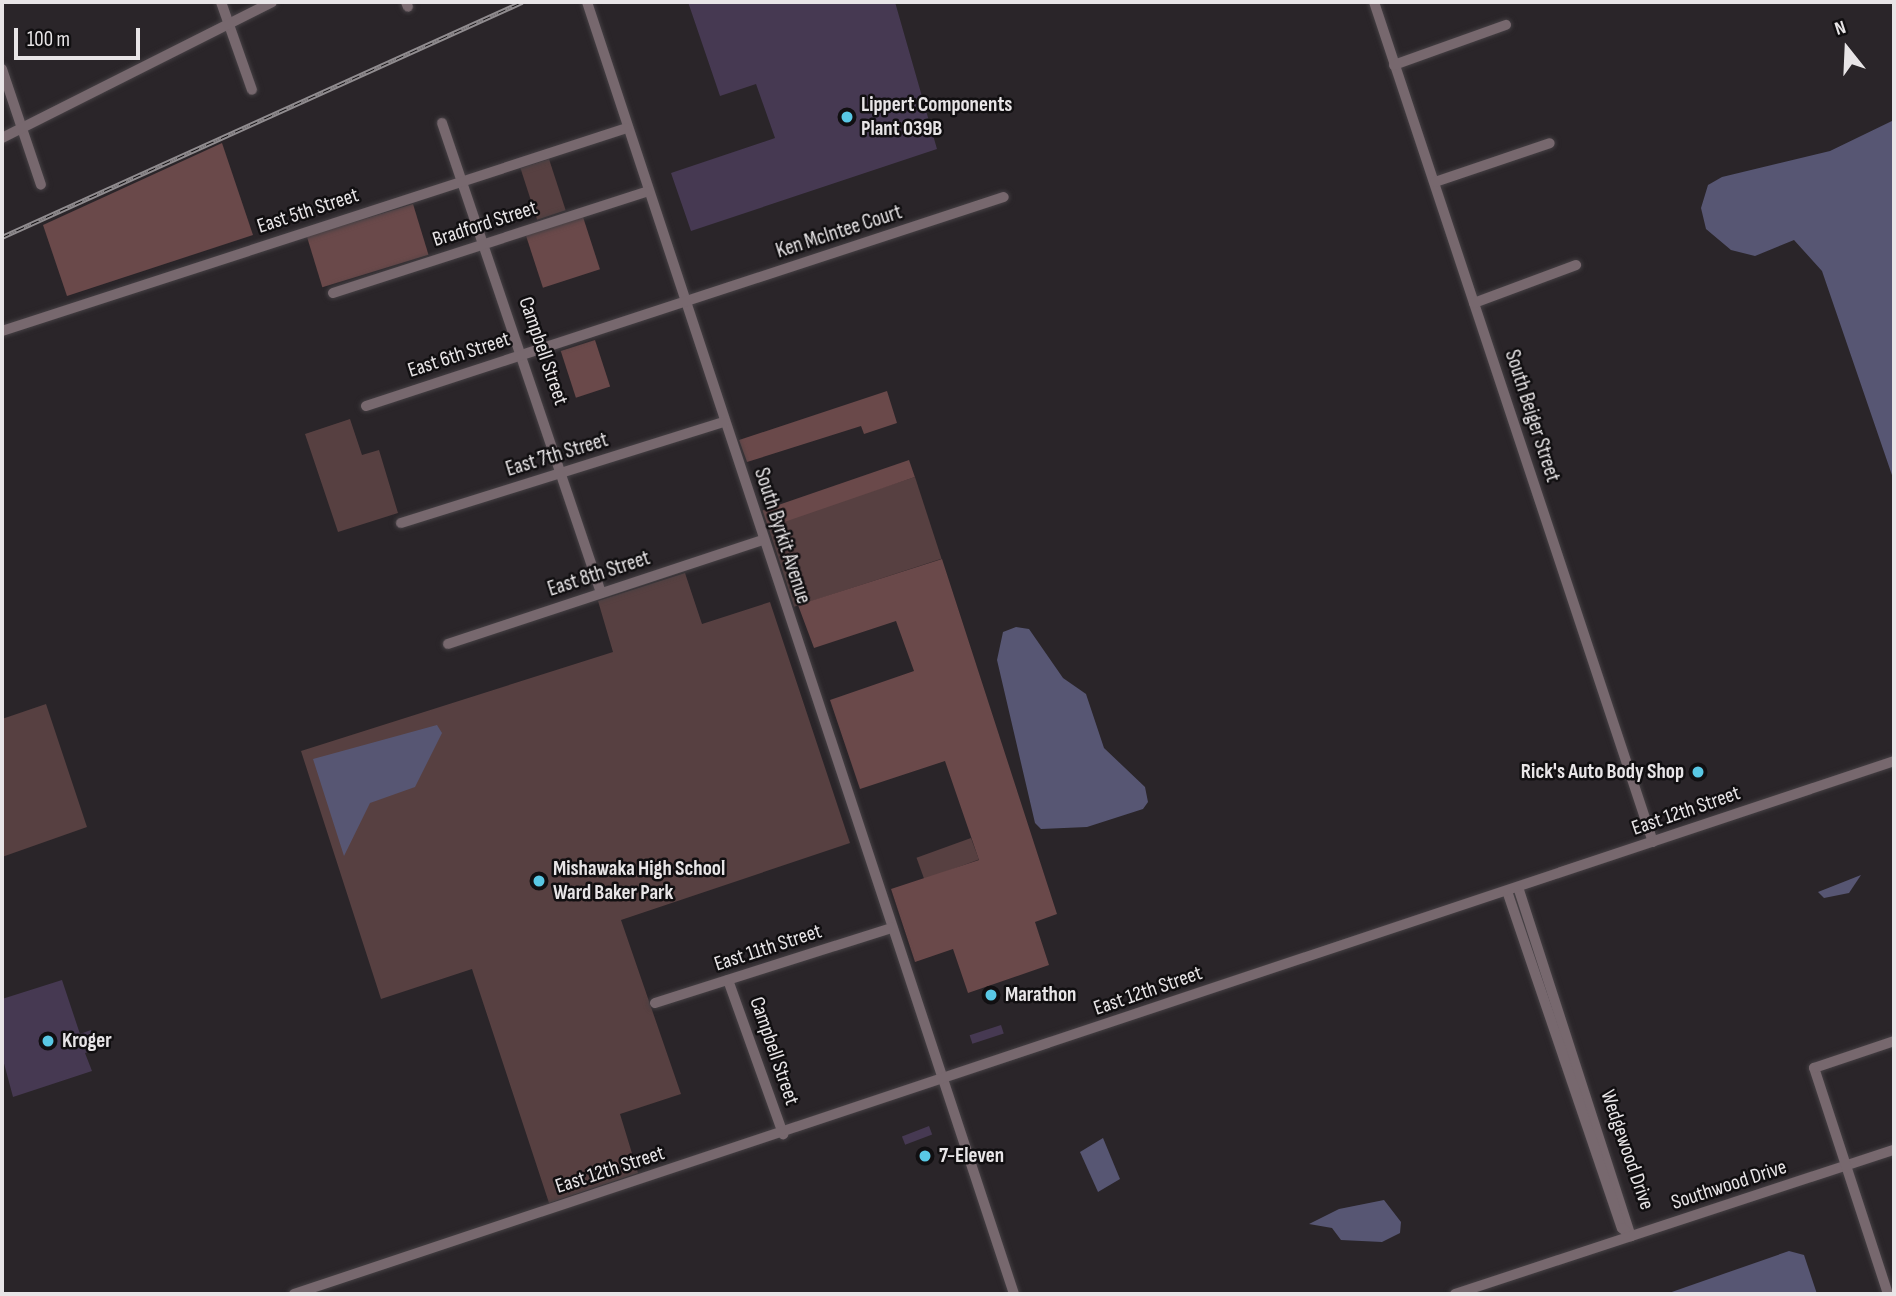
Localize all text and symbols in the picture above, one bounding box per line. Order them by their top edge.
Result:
scale bar [18,14,144,58]
north arrow [1812,14,1882,84]
text: N [1832,16,1849,41]
text: 100 m [27,27,70,52]
place label: Lippert Components Plant 039B [861,92,1012,142]
marker: Lippert Components Plant 039B [839,109,855,125]
street label: East 5th Street [254,183,362,239]
street label: Bradford Street [430,195,540,253]
street label: Ken McIntee Court [773,200,905,264]
street label: Campbell Street [513,294,573,408]
street label: East 6th Street [405,327,513,383]
street label: South Beiger Street [1499,347,1565,485]
street label: East 7th Street [503,428,611,482]
street label: South Byrkit Avenue [748,465,816,607]
street label: East 8th Street [545,546,653,602]
place label: Rick's Auto Body Shop [1521,759,1684,785]
marker: Rick's Auto Body Shop [1690,764,1706,780]
street label: East 12th Street [1628,781,1744,841]
place label: Mishawaka High School Ward Baker Park [553,856,725,906]
marker: Mishawaka High School Ward Baker Park [531,873,547,889]
street label: East 11th Street [711,919,825,977]
street label: East 12th Street [1090,961,1206,1021]
place label: Marathon [1005,982,1076,1008]
marker: Marathon [983,987,999,1003]
street label: Campbell Street [744,994,804,1108]
place label: Kroger [62,1028,112,1054]
marker: Kroger [40,1033,56,1049]
street label: Wedgewood Drive [1595,1087,1659,1213]
street label: East 12th Street [552,1141,668,1199]
place label: 7-Eleven [939,1143,1004,1169]
marker: 7-Eleven [917,1148,933,1164]
street label: Southwood Drive [1668,1155,1790,1215]

